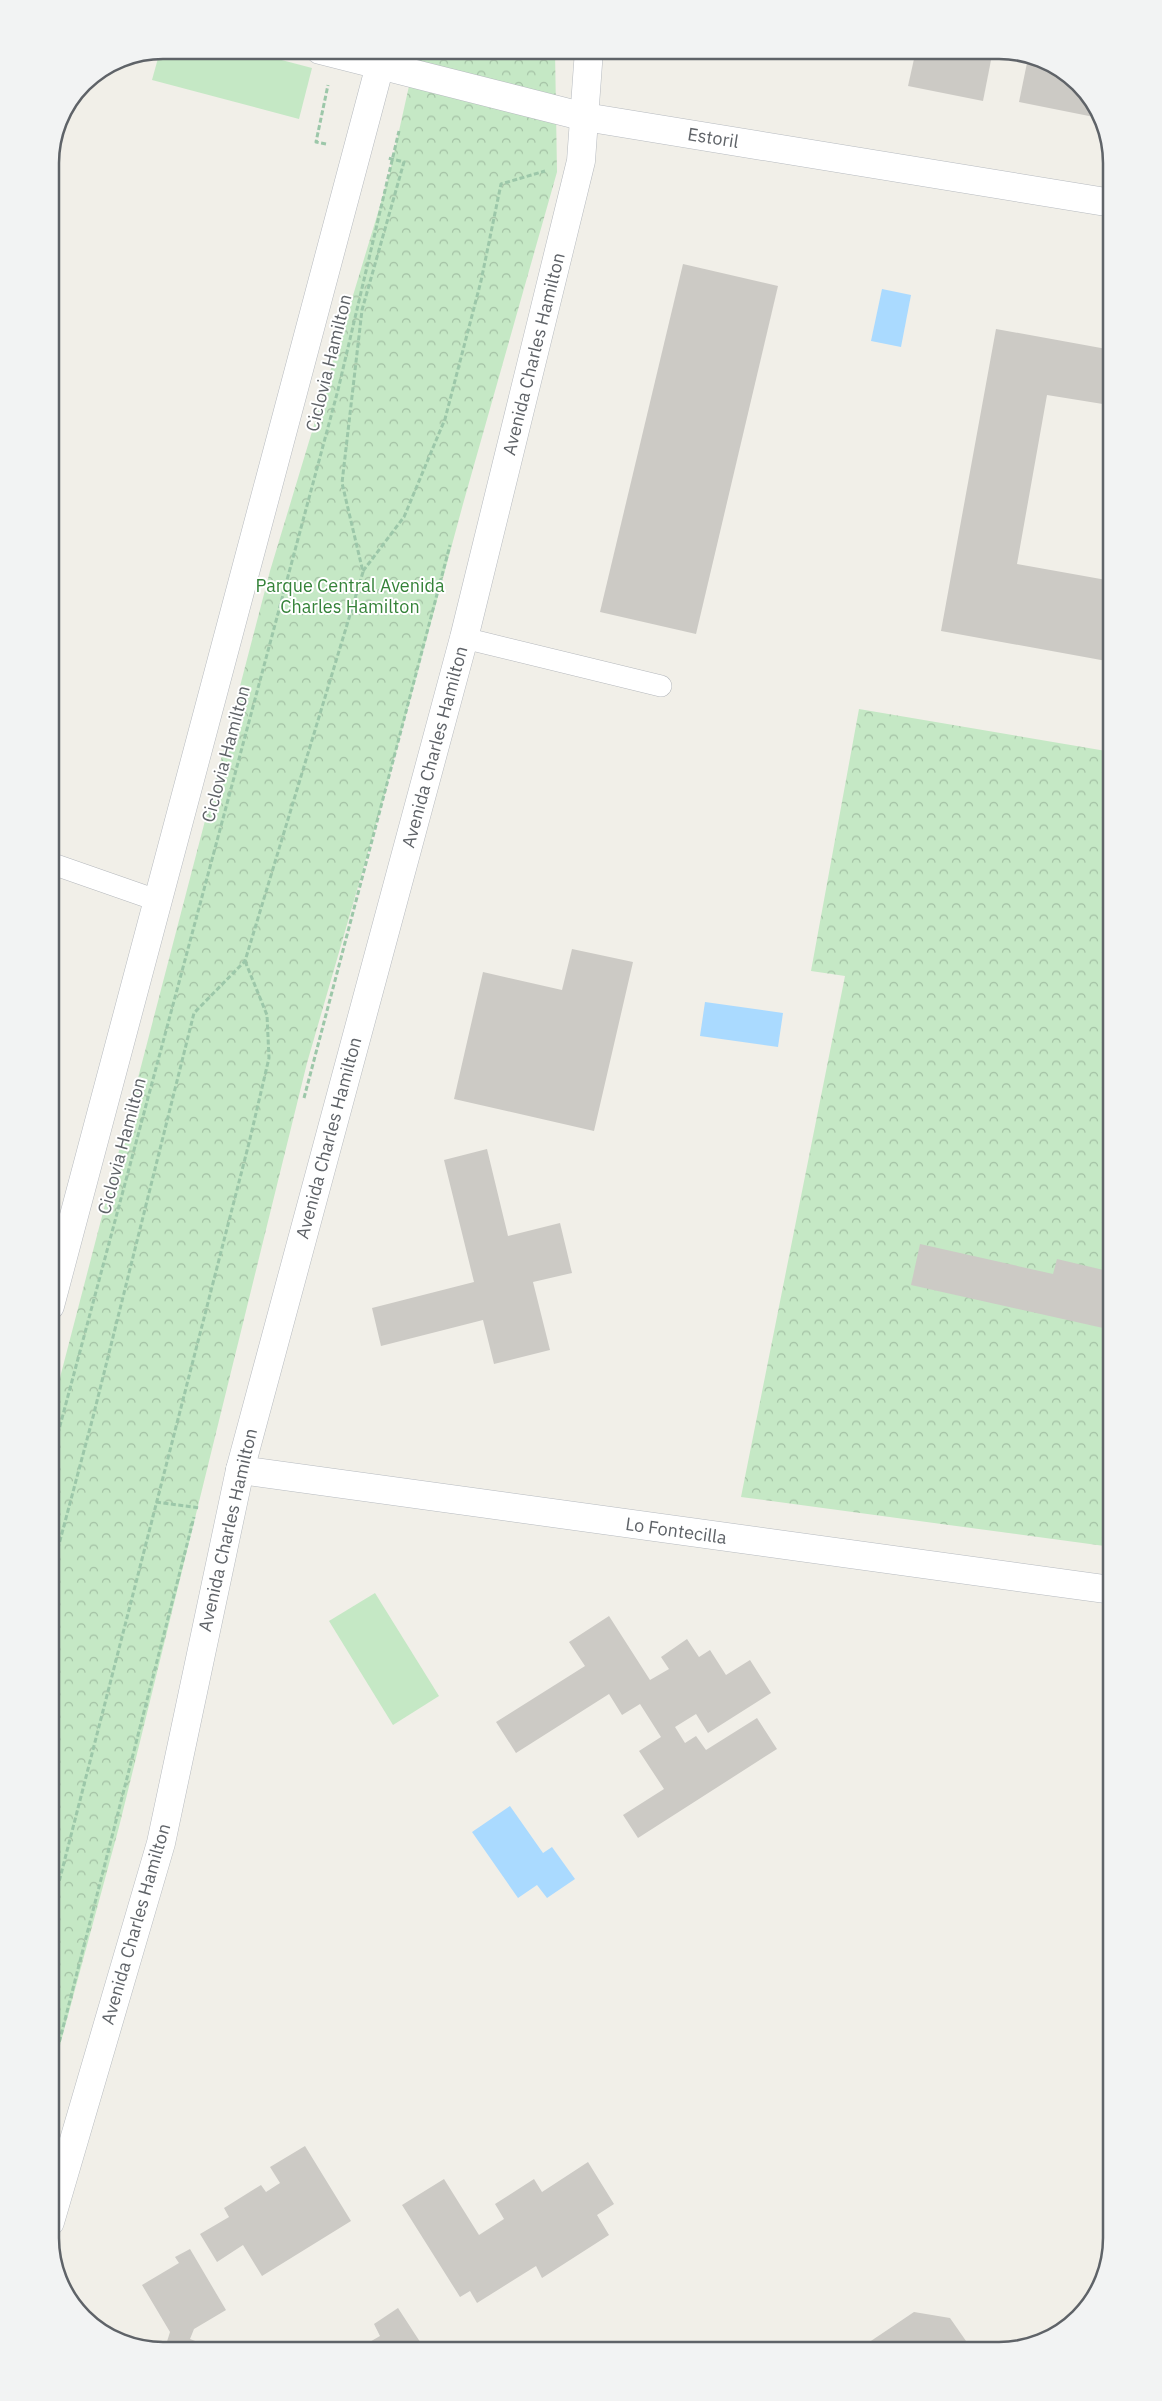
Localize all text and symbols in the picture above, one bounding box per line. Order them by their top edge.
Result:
street label: Estoril [686,122,740,153]
street label: Avenida Charles Hamilton [497,250,570,458]
street label: Ciclovia Hamilton [300,292,357,434]
park label: Parque Central Avenida Charles Hamilton [255,574,445,618]
street label: Avenida Charles Hamilton [396,643,473,850]
street label: Ciclovia Hamilton [196,683,255,825]
street label: Avenida Charles Hamilton [290,1034,367,1241]
street label: Ciclovia Hamilton [92,1075,151,1217]
street label: Avenida Charles Hamilton [193,1426,262,1634]
street label: Lo Fontecilla [624,1512,729,1549]
street label: Avenida Charles Hamilton [96,1821,175,2027]

